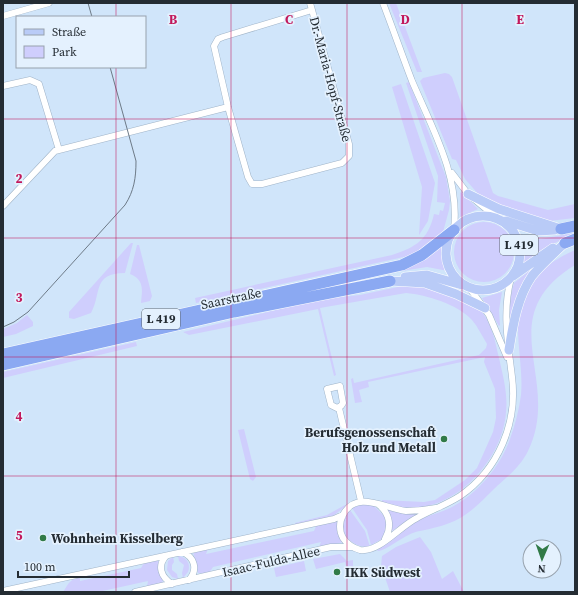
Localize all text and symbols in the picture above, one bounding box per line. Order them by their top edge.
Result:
text: B [169,11,178,28]
text: C [285,11,293,28]
text: D [400,11,410,28]
text: E [516,11,524,28]
street label: Dr.-Maria-Hopf-Straße [306,15,356,144]
legend [16,16,146,68]
text: Straße [52,24,86,40]
text: Park [52,44,77,60]
text: 2 [15,170,23,187]
road number: L 419 [500,235,538,255]
street label: Saarstraße [199,284,263,313]
text: 3 [15,289,23,306]
road number: L 419 [142,309,180,329]
text: 4 [15,408,23,425]
place label: Berufsgenossenschaft Holz und Metall [305,424,436,456]
marker: Berufsgenossenschaft Holz und Metall [439,434,449,444]
text: 5 [15,527,23,544]
place label: Wohnheim Kisselberg [51,530,183,547]
marker: Wohnheim Kisselberg [38,533,48,543]
north arrow [522,539,562,579]
street label: Isaac-Fulda-Allee [221,542,322,581]
scale bar [18,553,129,579]
text: 100 m [24,559,56,575]
text: N [537,561,546,576]
place label: IKK Südwest [345,564,421,581]
marker: IKK Südwest [332,567,342,577]

